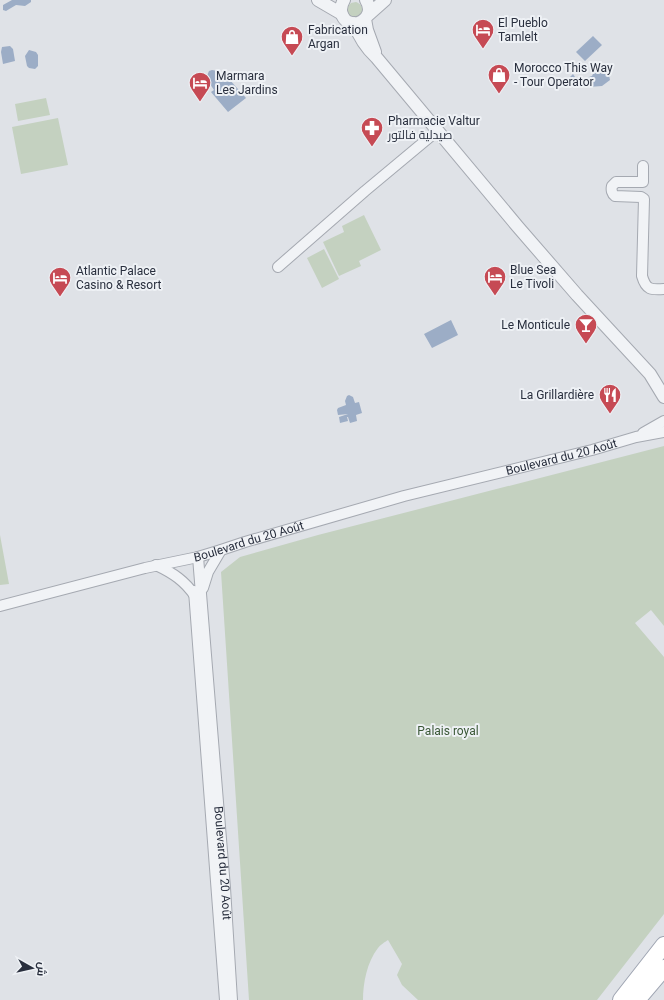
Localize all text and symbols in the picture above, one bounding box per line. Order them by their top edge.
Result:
place label: El Pueblo Tamlelt [498,16,548,44]
hotel icon: El Pueblo Tamlelt [470,17,496,50]
place label: Fabrication Argan [308,23,368,51]
shop icon: Fabrication Argan [279,24,305,57]
place label: Morocco This Way - Tour Operator [514,61,613,89]
shop icon: Morocco This Way - Tour Operator [486,62,512,95]
place label: Marmara Les Jardins [216,69,278,97]
hotel icon: Marmara Les Jardins [187,70,213,103]
place label: Pharmacie Valtur صيدلية فالتور [387,114,480,142]
pharmacy icon: Pharmacie Valtur صيدلية فالتور [359,115,385,148]
place label: Blue Sea Le Tivoli [510,263,556,291]
place label: Atlantic Palace Casino & Resort [76,264,161,292]
hotel icon: Blue Sea Le Tivoli [482,264,508,297]
hotel icon: Atlantic Palace Casino & Resort [47,265,73,298]
bar icon: Le Monticule [573,312,599,345]
place label: Le Monticule [501,318,570,332]
restaurant icon: La Grillardière [597,382,623,415]
place label: La Grillardière [520,388,594,402]
street label: Boulevard du 20 Août [504,436,619,478]
street label: Boulevard du 20 Août [193,518,305,565]
park label: Palais royal [417,724,479,738]
street label: Boulevard du 20 Août [211,805,234,920]
north arrow [12,948,52,988]
text: ش [34,961,49,977]

